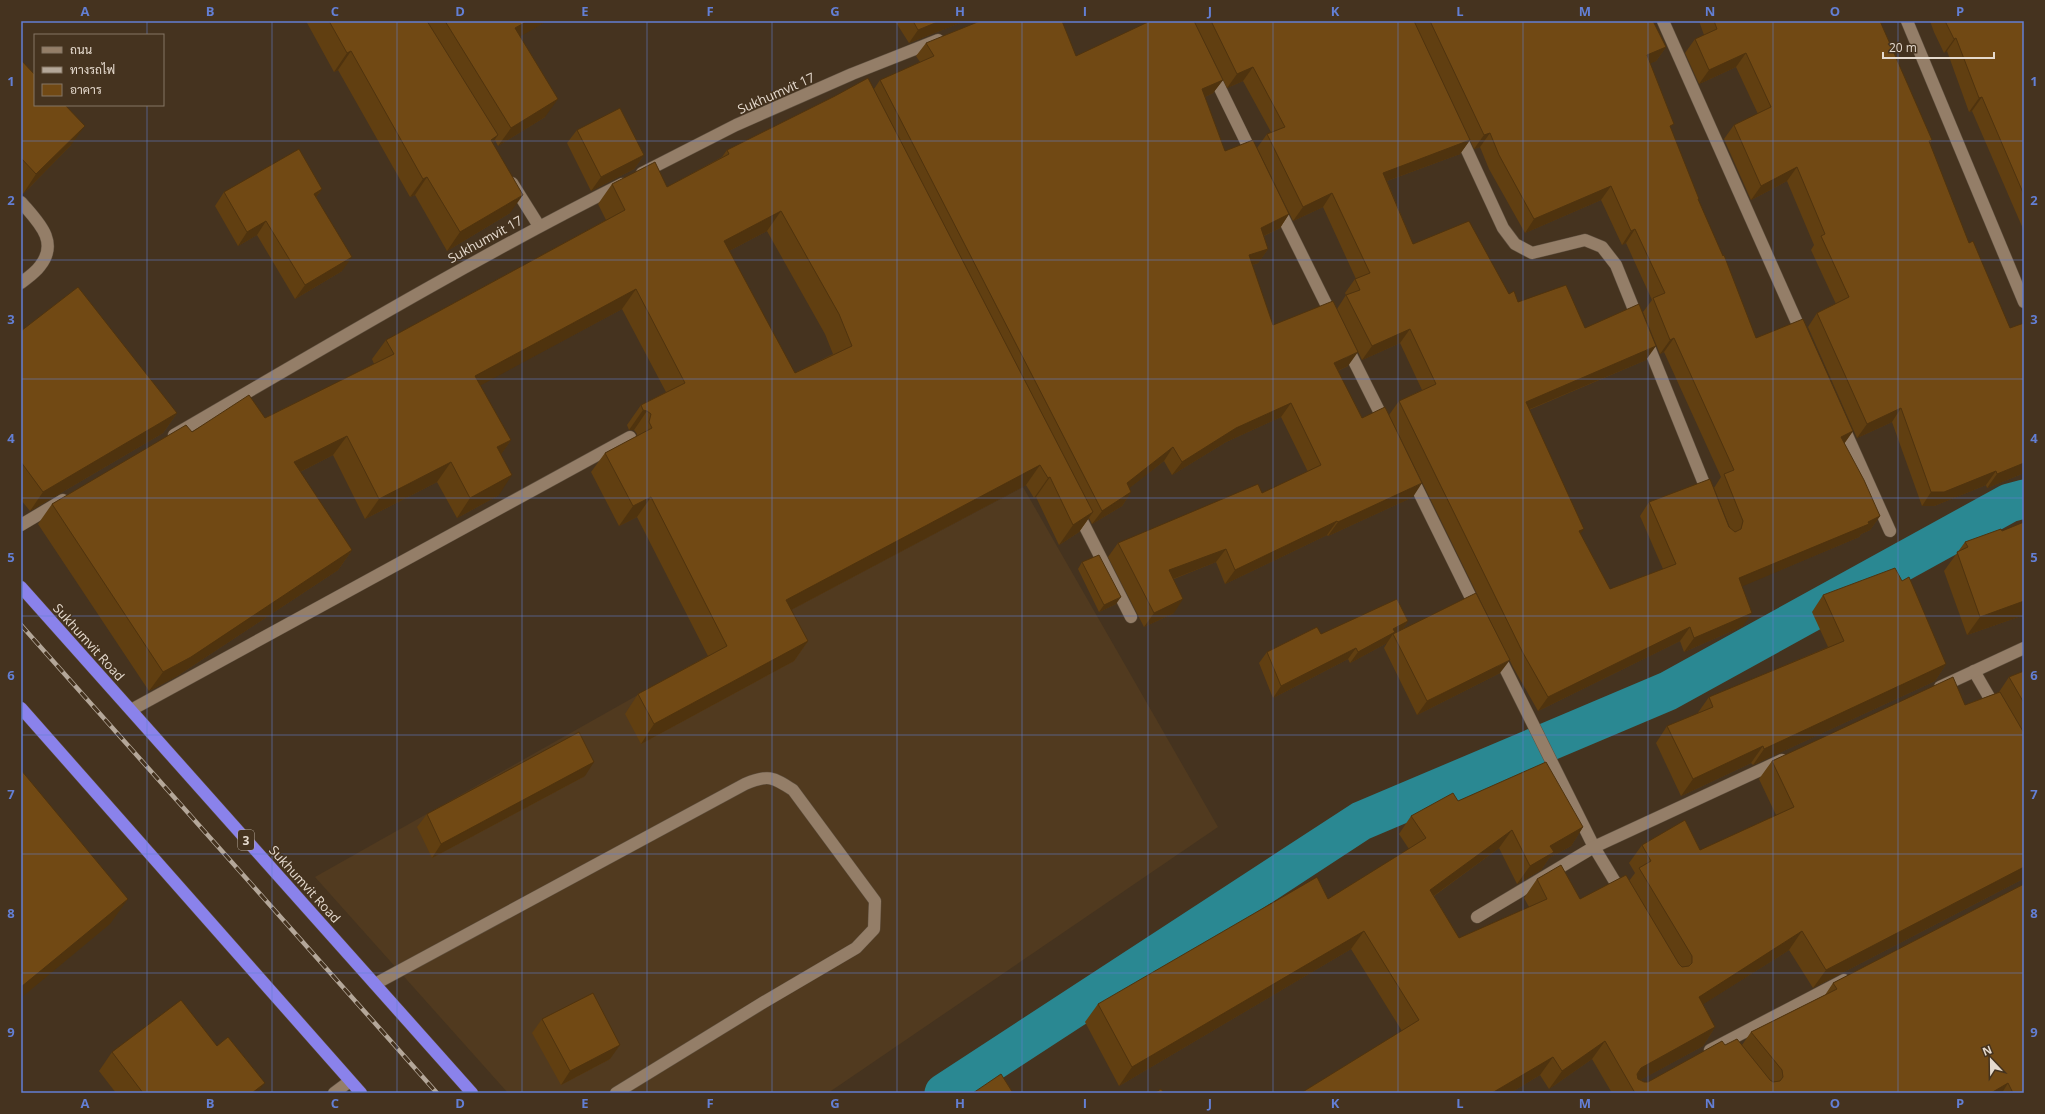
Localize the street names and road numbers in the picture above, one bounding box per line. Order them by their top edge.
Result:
street label: Sukhumvit 17 [735,68,817,118]
street label: Sukhumvit 17 [445,211,525,267]
street label: Sukhumvit Road [49,599,129,685]
road number: 3 [238,830,254,850]
street label: Sukhumvit Road [265,841,345,927]

